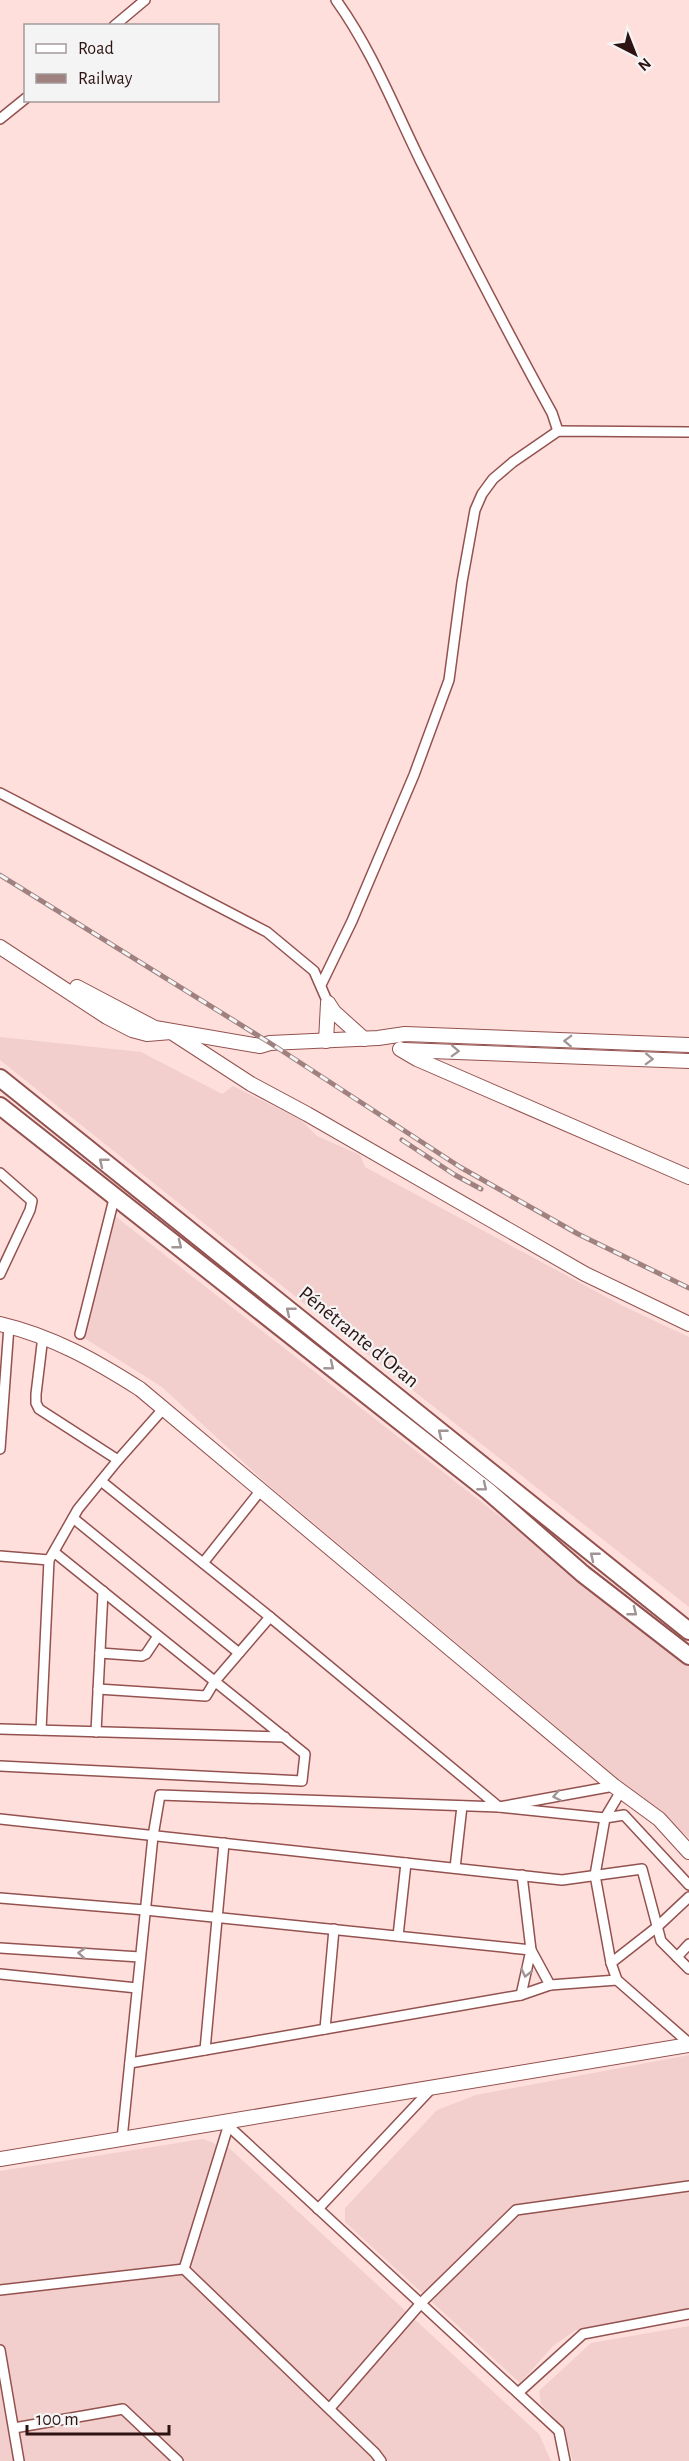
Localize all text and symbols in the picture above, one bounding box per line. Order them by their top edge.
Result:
legend [24,24,219,102]
north arrow [605,24,665,84]
text: Road [78,40,114,58]
text: N [635,55,654,74]
text: Railway [78,70,133,88]
one-way arrow [563,1034,572,1047]
one-way arrow [450,1045,459,1058]
one-way arrow [645,1053,654,1066]
one-way arrow [99,1158,110,1169]
one-way arrow [171,1237,182,1248]
street label: Pénétrante d'Oran [295,1282,423,1392]
one-way arrow [286,1307,297,1318]
one-way arrow [323,1359,334,1370]
one-way arrow [438,1430,449,1441]
one-way arrow [476,1480,487,1491]
one-way arrow [590,1552,601,1563]
one-way arrow [626,1605,637,1616]
one-way arrow [552,1790,562,1802]
one-way arrow [78,1947,87,1960]
one-way arrow [520,1968,533,1978]
scale bar [27,2398,170,2436]
text: 100 m [36,2411,79,2429]

